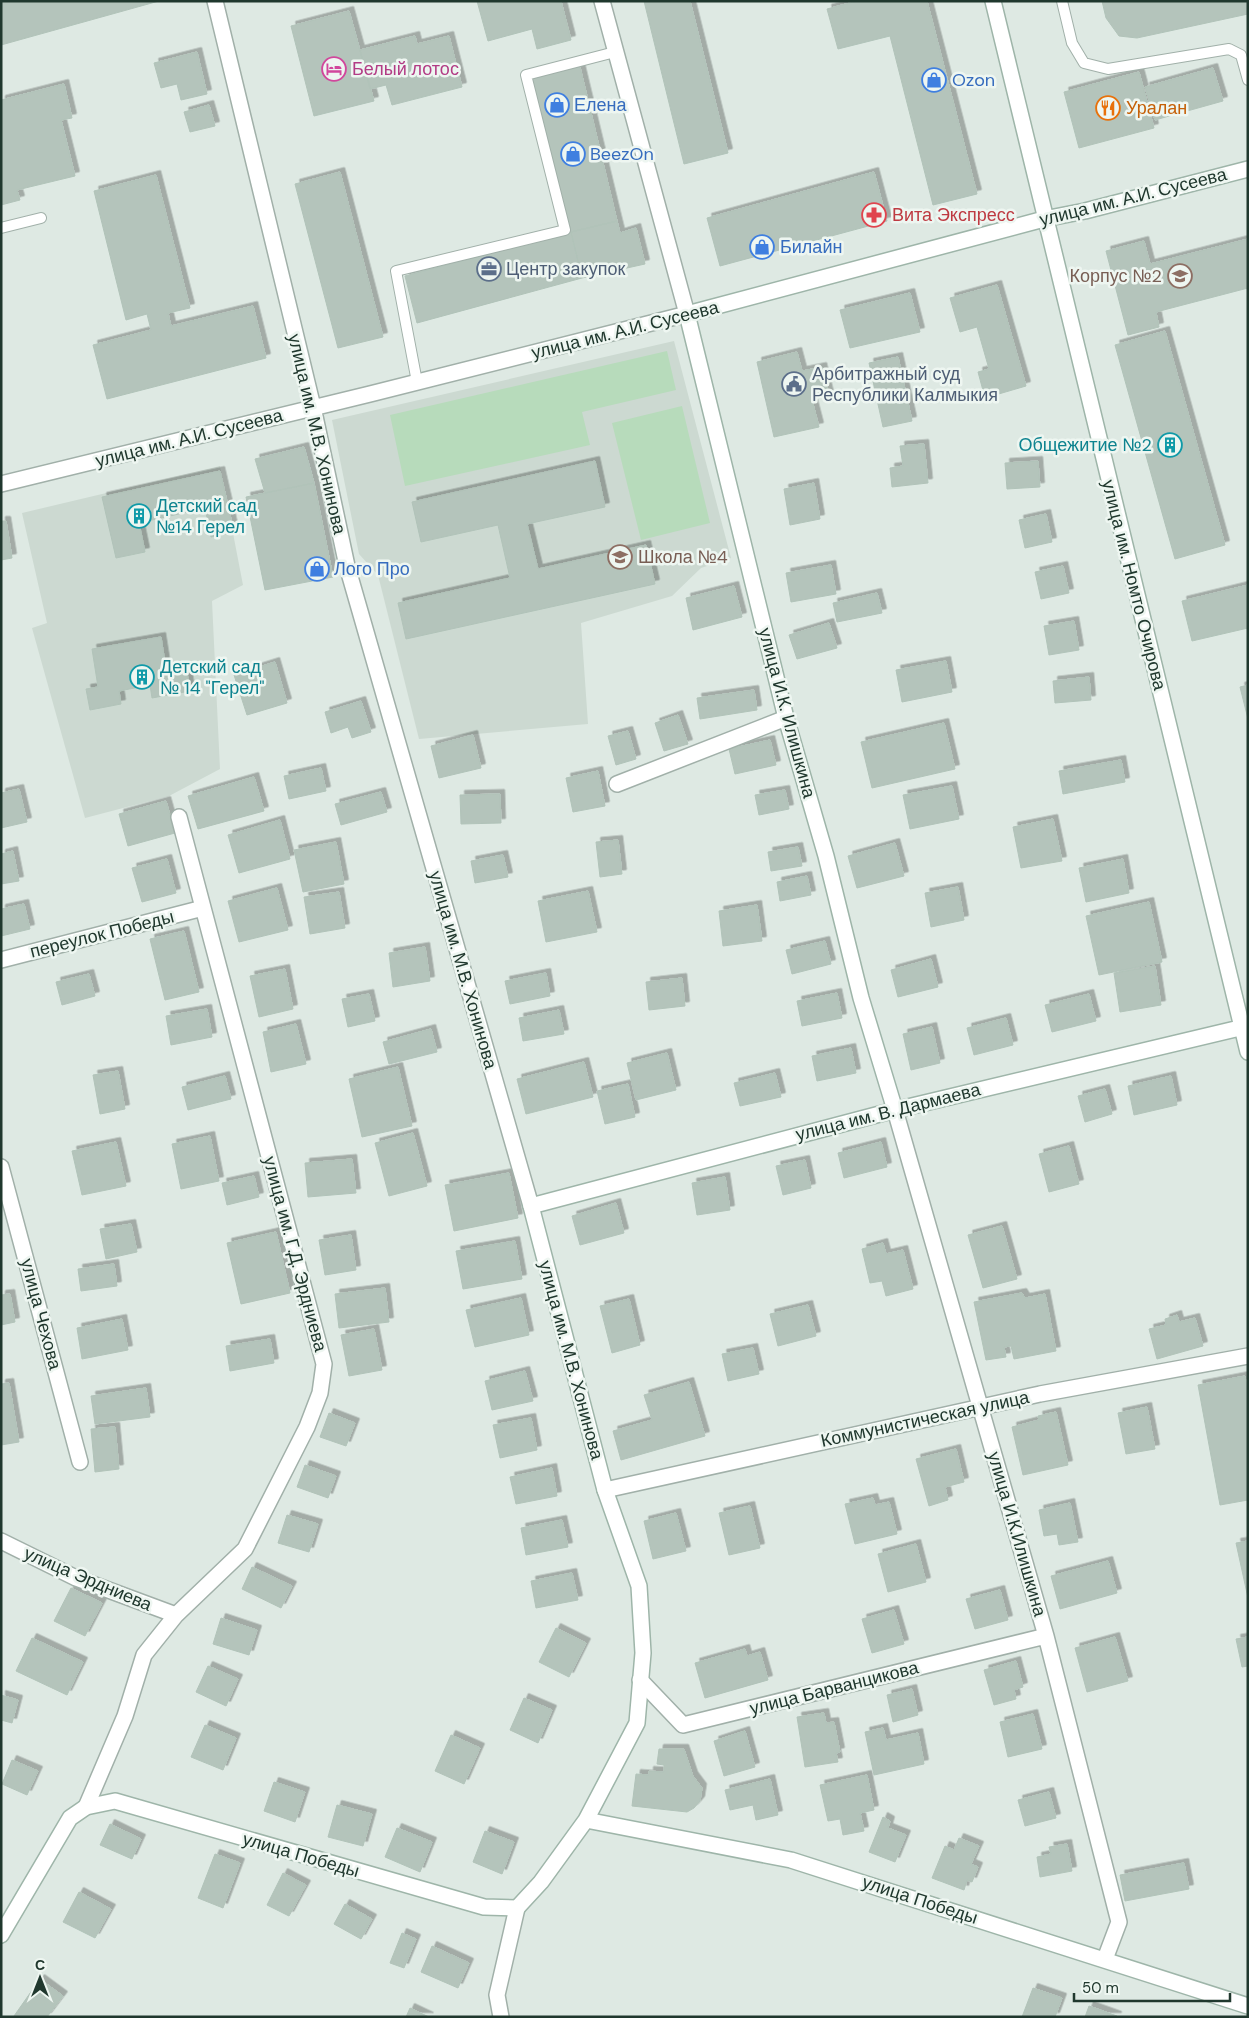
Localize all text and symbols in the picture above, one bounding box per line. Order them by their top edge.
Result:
hotel icon: Белый лотос [321,56,347,82]
place label: Белый лотос [352,57,459,81]
shop icon: Ozon [921,67,947,93]
place label: Ozon [952,68,995,92]
shop icon: Елена [544,92,570,118]
place label: Елена [574,93,627,117]
restaurant icon: Уралан [1095,95,1121,121]
place label: Уралан [1126,96,1187,120]
shop icon: BeezOn [560,141,586,167]
place label: BeezOn [590,142,654,166]
street label: улица им. А.И. Сусеева [1037,162,1230,232]
pharmacy icon: Вита Экспресс [861,202,887,228]
place label: Вита Экспресс [892,203,1015,227]
shop icon: Билайн [749,234,775,260]
place label: Билайн [780,235,842,259]
office icon: Центр закупок [476,256,502,282]
place label: Центр закупок [506,257,625,281]
school or university icon: Корпус №2 [1167,263,1193,289]
place label: Корпус №2 [1069,264,1162,288]
street label: улица им. А.И. Сусеева [529,295,722,365]
street label: улица им. М.В. Хонинова [282,331,352,538]
place label: Арбитражный суд Республики Калмыкия [812,362,998,407]
public building icon: Арбитражный суд Республики Калмыкия [781,371,807,397]
street label: улица им. А.И. Сусеева [93,403,286,473]
building icon: Общежитие №2 [1157,432,1183,458]
place label: Общежитие №2 [1018,433,1152,457]
street label: улица им. Номто Очирова [1096,477,1172,694]
place label: Детский сад №14 Герел [156,494,257,539]
building icon: Детский сад №14 Герел [126,503,152,529]
school or university icon: Школа №4 [607,544,633,570]
place label: Школа №4 [638,545,728,569]
shop icon: Лого Про [304,556,330,582]
place label: Лого Про [334,557,410,581]
street label: улица И.К. Илишкина [753,625,822,802]
place label: Детский сад № 14 "Герел" [160,655,264,700]
building icon: Детский сад № 14 "Герел" [129,664,155,690]
street label: улица им. М.В. Хонинова [423,868,503,1073]
street label: переулок Победы [27,904,177,964]
street label: улица им. В. Дармаева [793,1077,984,1147]
street label: улица им. Г.Д. Эрдниева [257,1154,333,1355]
street label: улица Чехова [15,1256,68,1373]
street label: улица им. М.В. Хонинова [533,1258,609,1463]
street label: Коммунистическая улица [819,1385,1032,1453]
street label: улица И.К.Илишкина [982,1449,1052,1620]
street label: улица Эрдниева [20,1541,157,1617]
street label: улица Барванцикова [747,1655,922,1721]
street label: улица Победы [240,1827,362,1883]
street label: улица Победы [859,1870,981,1930]
north arrow [15,1953,65,2003]
text: С [35,1956,45,1974]
scale bar [1074,1970,1230,2002]
text: 50 m [1082,1978,1119,1998]

